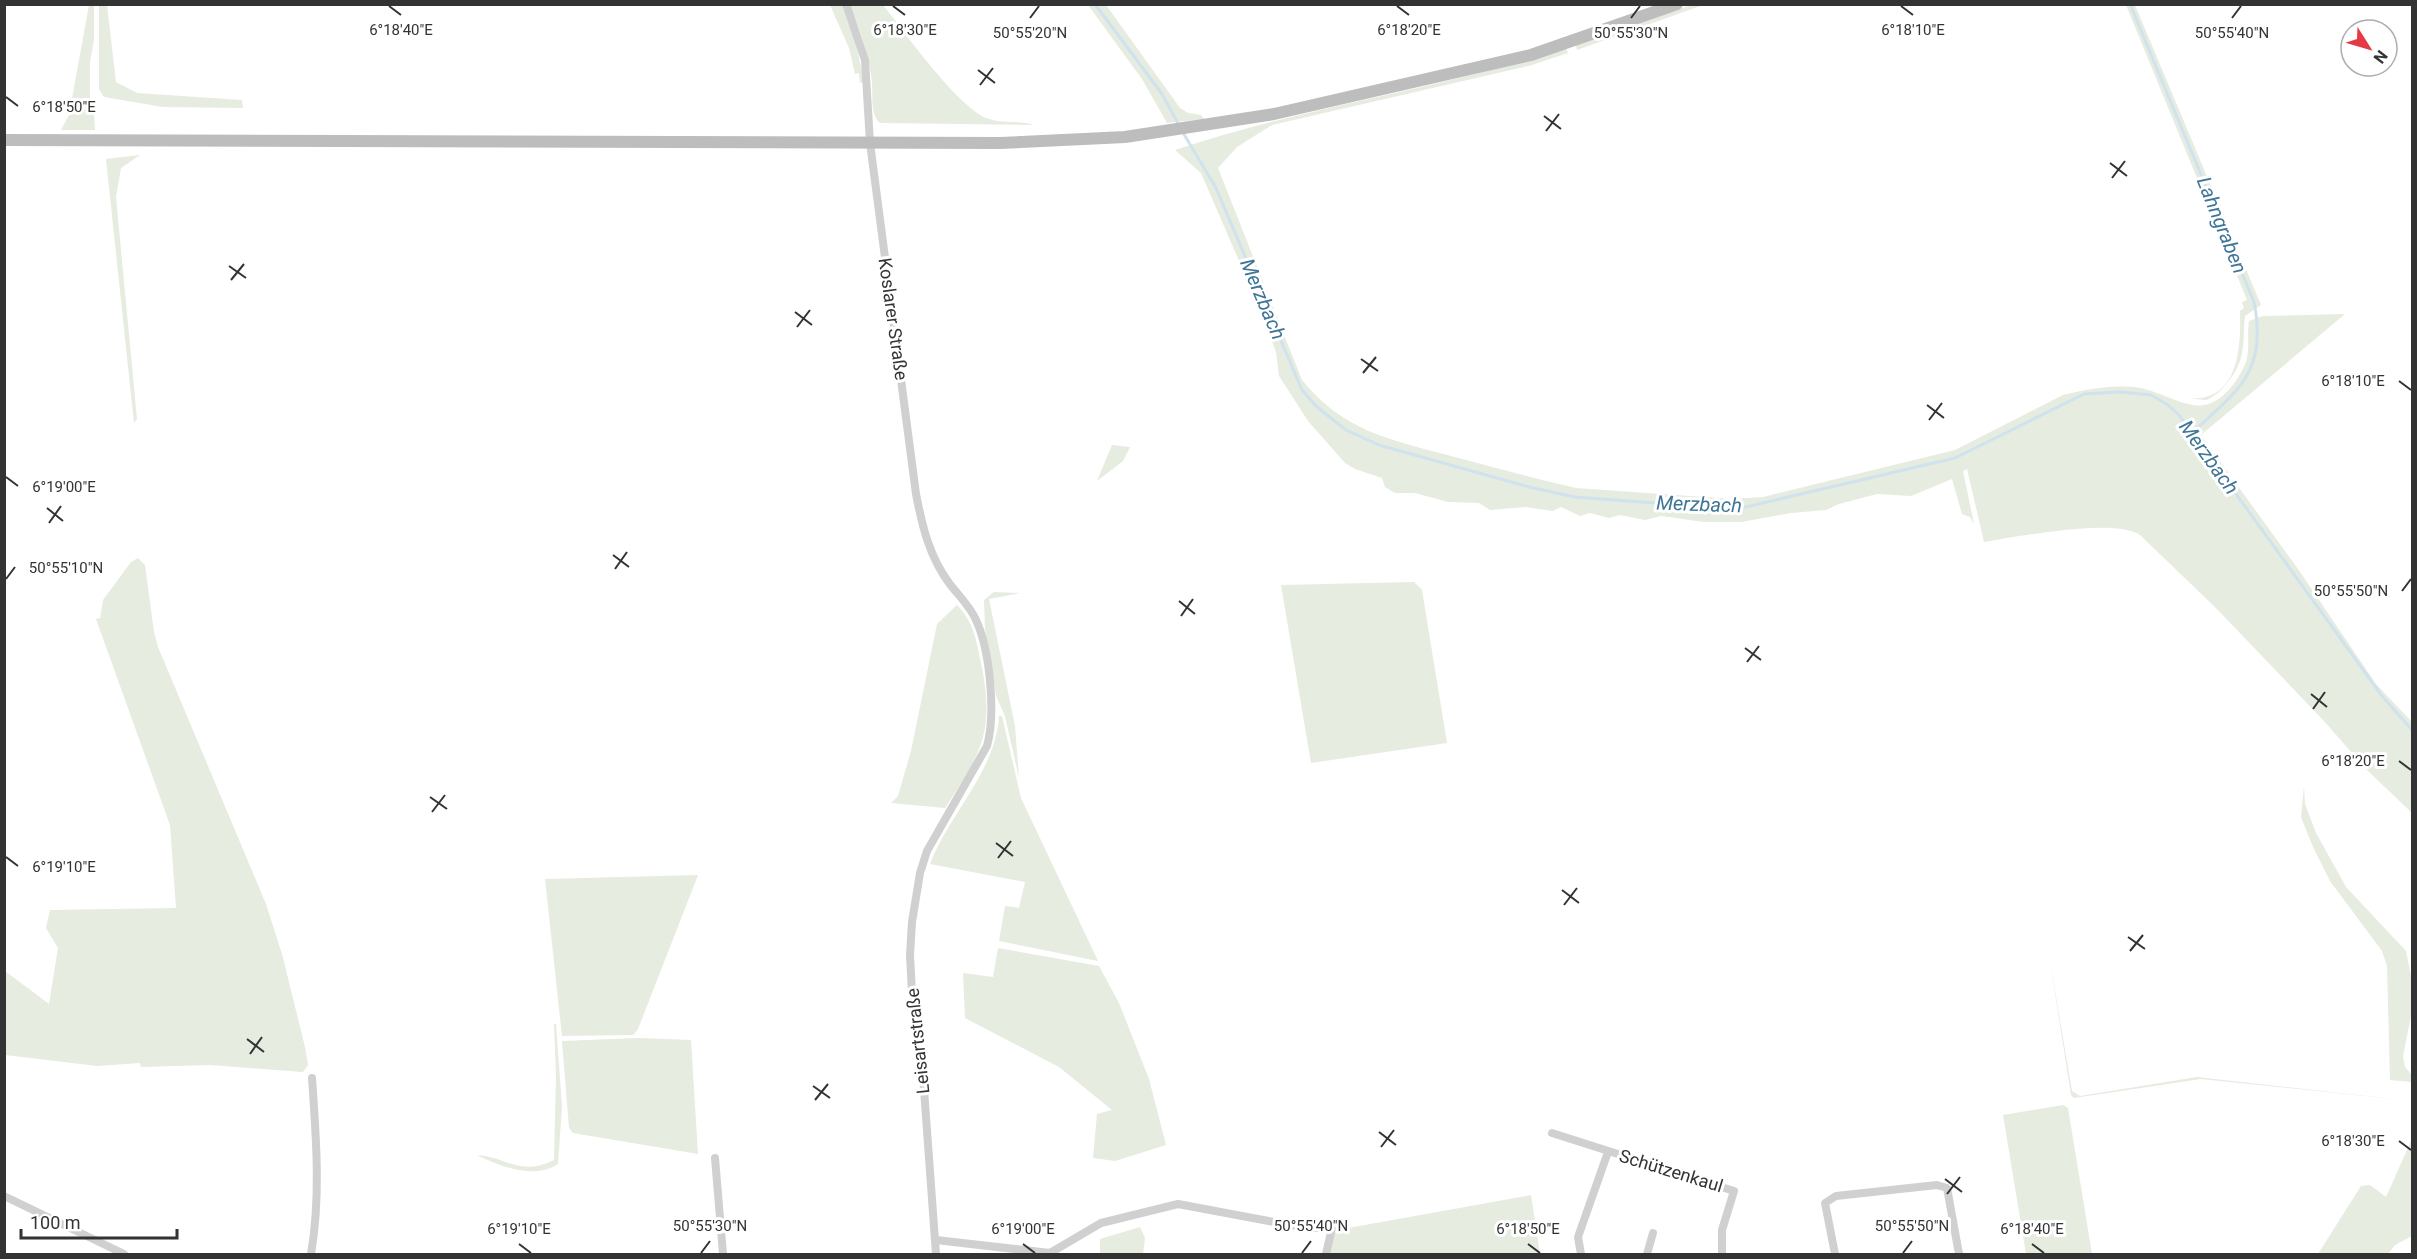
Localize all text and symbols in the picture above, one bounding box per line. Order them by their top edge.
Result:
north arrow [2339,18,2399,78]
text: 6°18'40"E [369,21,433,39]
text: 6°18'30"E [873,21,937,39]
text: 6°18'20"E [1377,21,1441,39]
text: 6°18'10"E [1881,21,1945,39]
text: 50°55'20"N [993,24,1067,42]
text: 50°55'30"N [1594,24,1668,42]
text: 50°55'40"N [2195,24,2269,42]
text: N [2370,46,2392,67]
text: 6°18'50"E [32,98,96,116]
water label: Lahngraben [2192,173,2252,277]
water label: Merzbach [1235,255,1291,343]
street label: Koslarer Straße [875,256,912,381]
text: 6°18'10"E [2321,372,2385,390]
water label: Merzbach [2174,415,2244,499]
text: 6°19'00"E [32,478,96,496]
water label: Merzbach [1656,491,1742,517]
text: 50°55'10"N [29,559,103,577]
text: 50°55'50"N [2314,582,2388,600]
text: 6°18'20"E [2321,752,2385,770]
text: 6°19'10"E [32,858,96,876]
street label: Leisartstraße [902,987,933,1095]
text: 6°18'30"E [2321,1132,2385,1150]
street label: Schützenkaul [1617,1145,1726,1196]
scale bar [21,1202,177,1240]
text: 100 m [30,1212,81,1233]
text: 50°55'30"N [673,1217,747,1235]
text: 50°55'40"N [1274,1217,1348,1235]
text: 50°55'50"N [1875,1217,1949,1235]
text: 6°19'10"E [487,1220,551,1238]
text: 6°19'00"E [991,1220,1055,1238]
text: 6°18'50"E [1496,1220,1560,1238]
text: 6°18'40"E [2000,1220,2064,1238]

